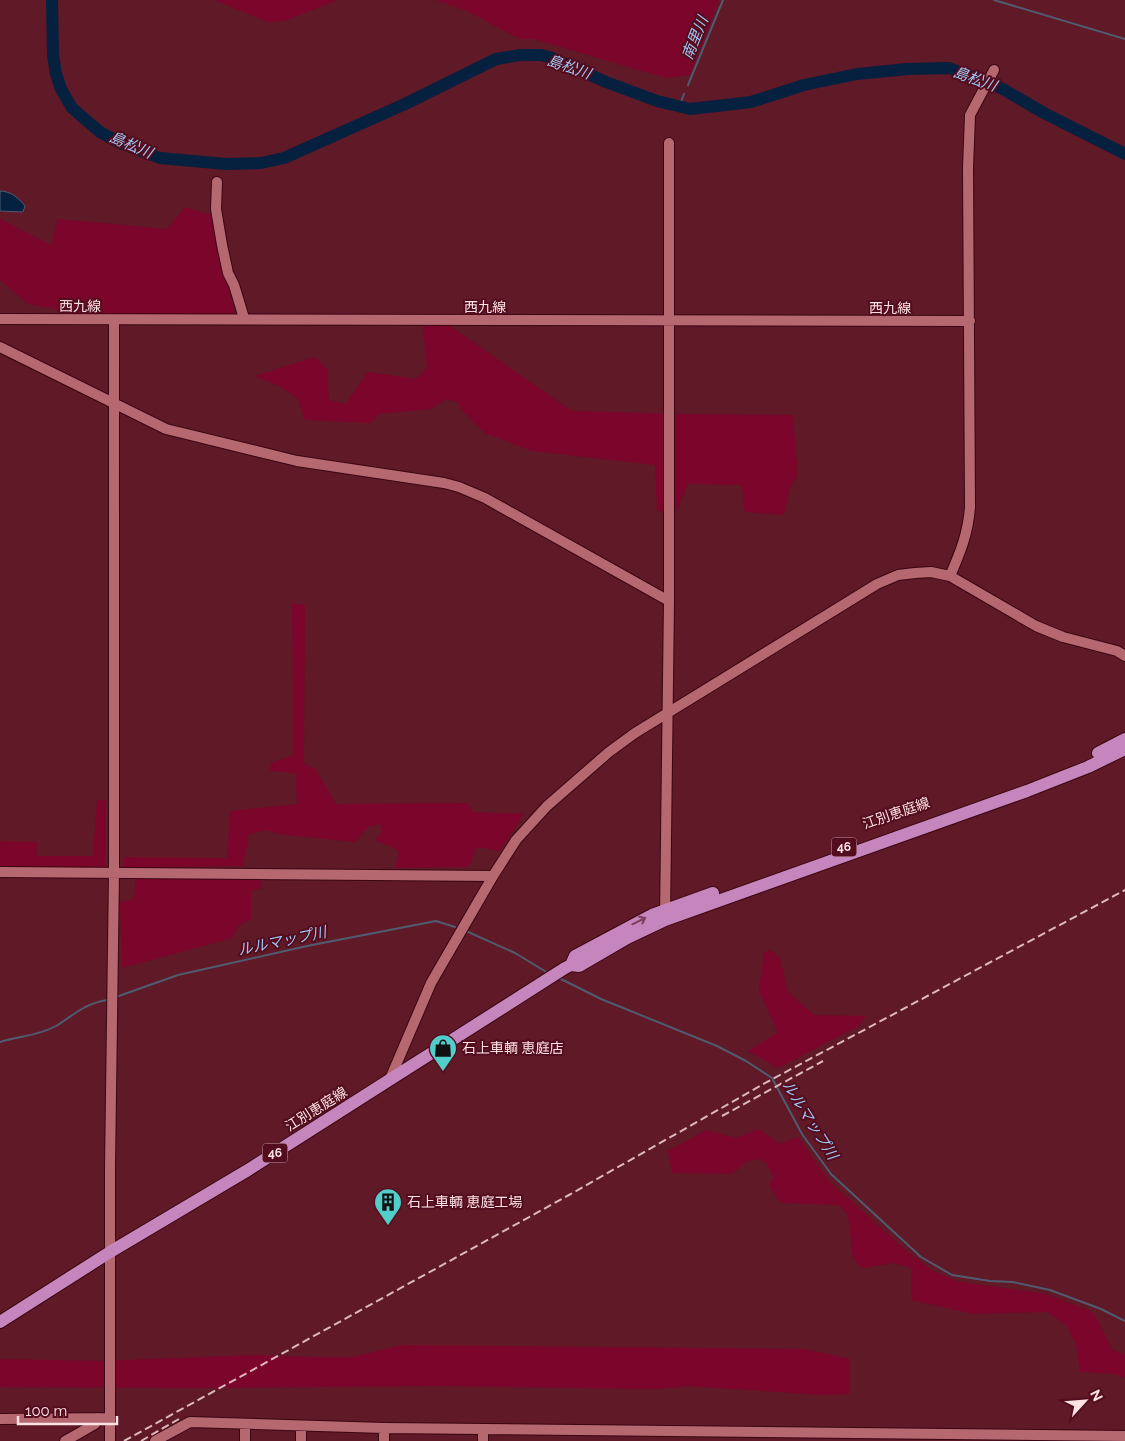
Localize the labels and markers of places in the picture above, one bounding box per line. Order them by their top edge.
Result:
shop icon: 石上車輌 恵庭店 [428,1033,458,1072]
place label: 石上車輌 恵庭店 [462,1040,564,1056]
building icon: 石上車輌 恵庭工場 [373,1187,403,1226]
place label: 石上車輌 恵庭工場 [407,1194,523,1210]

